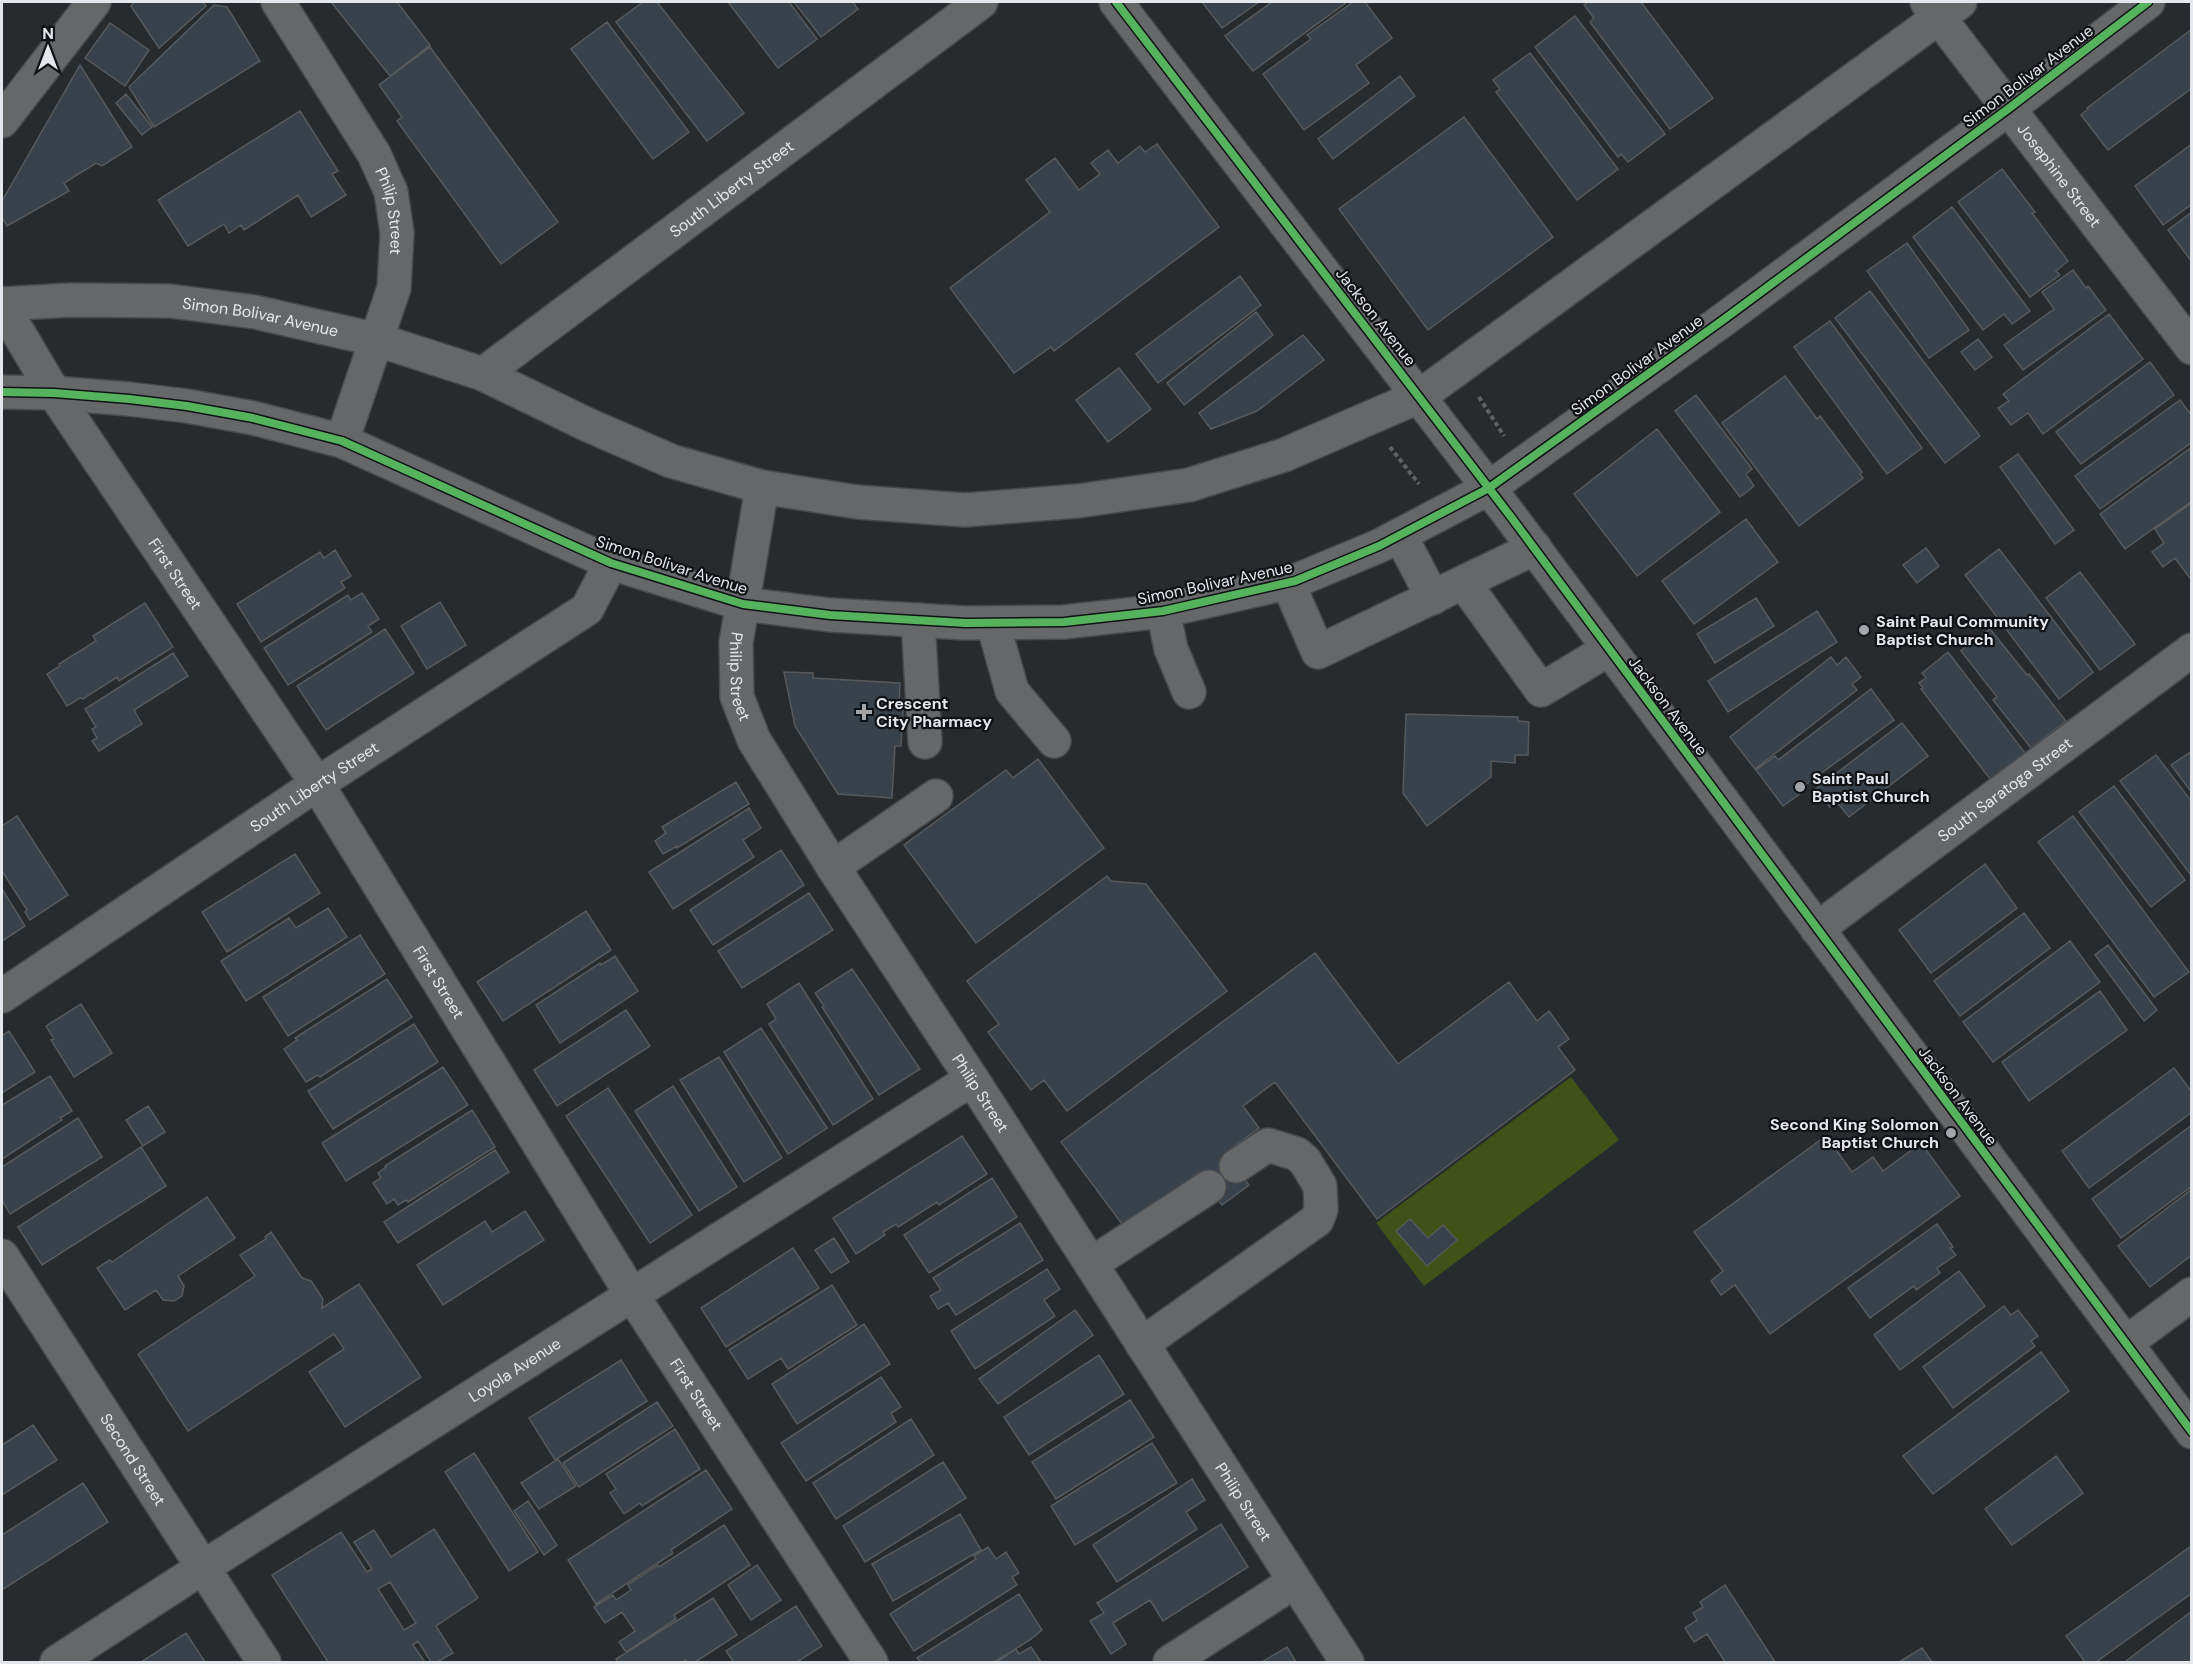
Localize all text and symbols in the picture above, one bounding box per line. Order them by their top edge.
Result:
north arrow [18,18,78,78]
street label: Simon Bolivar Avenue [1959,20,2097,132]
text: N [42,23,54,44]
street label: Josephine Street [2013,119,2106,231]
street label: South Liberty Street [665,135,798,242]
street label: Philip Street [371,164,408,255]
street label: Jackson Avenue [1331,264,1421,370]
street label: Simon Bolivar Avenue [181,292,341,341]
street label: Simon Bolivar Avenue [1567,310,1707,420]
street label: Simon Bolivar Avenue [594,531,750,599]
street label: First Street [144,534,207,614]
street label: Simon Bolivar Avenue [1135,556,1295,610]
place label: Saint Paul Community Baptist Church [1876,611,2049,650]
marker: Saint Paul Community Baptist Church [1857,623,1871,637]
street label: Philip Street [725,631,756,724]
street label: Jackson Avenue [1624,652,1712,760]
place label: Crescent City Pharmacy [876,693,992,732]
marker: Crescent City Pharmacy [857,705,871,719]
street label: South Saratoga Street [1933,732,2076,846]
street label: South Liberty Street [246,736,382,837]
place label: Saint Paul Baptist Church [1812,768,1930,807]
marker: Saint Paul Baptist Church [1793,780,1807,794]
street label: First Street [409,942,469,1022]
street label: Jackson Avenue [1914,1042,2002,1150]
street label: Philip Street [948,1050,1014,1136]
place label: Second King Solomon Baptist Church [1770,1114,1939,1153]
marker: Second King Solomon Baptist Church [1944,1126,1958,1140]
street label: Loyola Avenue [464,1332,565,1407]
street label: First Street [665,1354,728,1434]
street label: Second Street [96,1409,171,1510]
street label: Philip Street [1211,1458,1277,1545]

